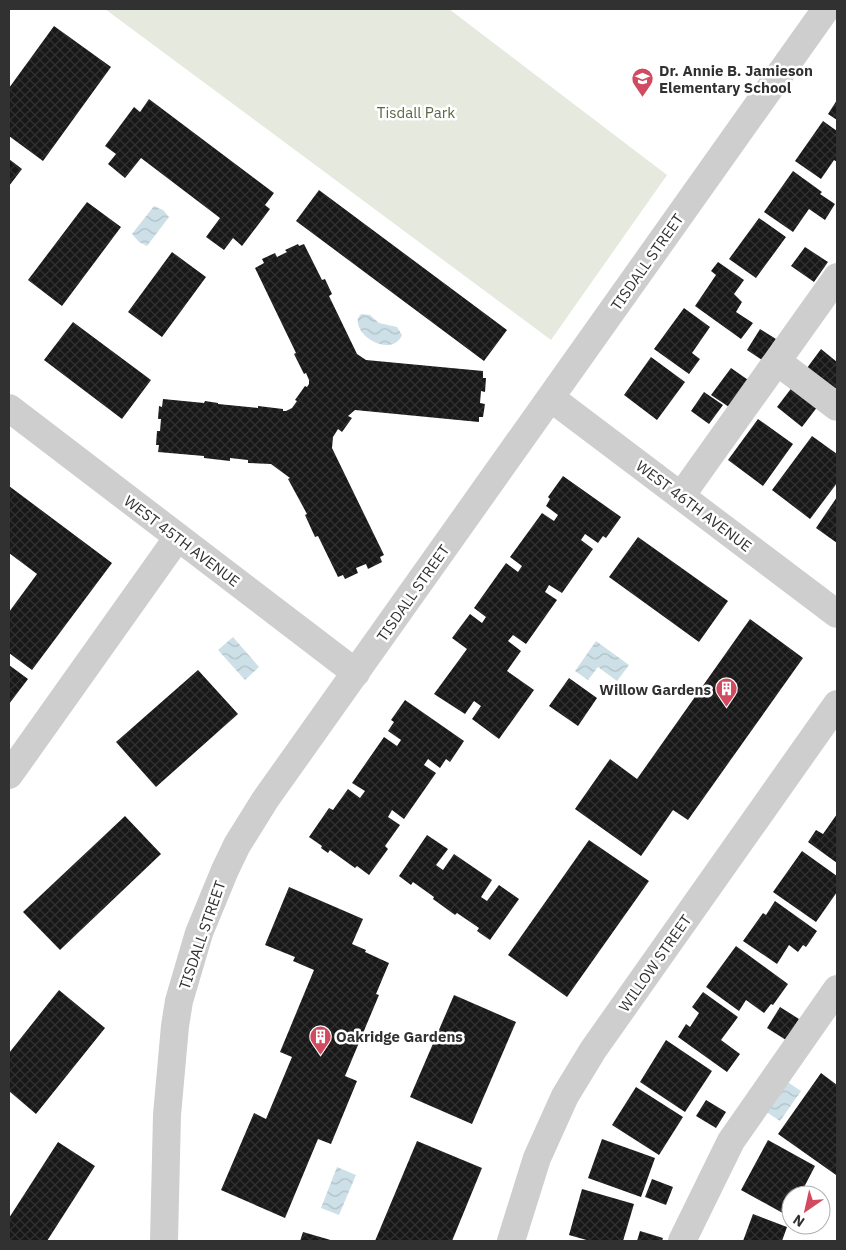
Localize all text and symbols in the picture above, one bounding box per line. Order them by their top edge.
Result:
place label: Dr. Annie B. Jamieson Elementary School [659,61,813,97]
school or university icon: Dr. Annie B. Jamieson Elementary School [631,67,655,98]
park label: Tisdall Park [377,103,455,122]
street label: TISDALL STREET [607,210,688,314]
street label: WEST 46TH AVENUE [632,456,756,556]
street label: WEST 45TH AVENUE [120,491,244,591]
street label: TISDALL STREET [373,541,454,645]
building icon: Willow Gardens [715,677,739,708]
place label: Willow Gardens [599,680,711,699]
street label: TISDALL STREET [174,878,230,992]
street label: WILLOW STREET [614,910,696,1015]
building icon: Oakridge Gardens [308,1024,332,1055]
place label: Oakridge Gardens [336,1027,463,1046]
north arrow [781,1185,831,1235]
text: N [789,1210,808,1231]

